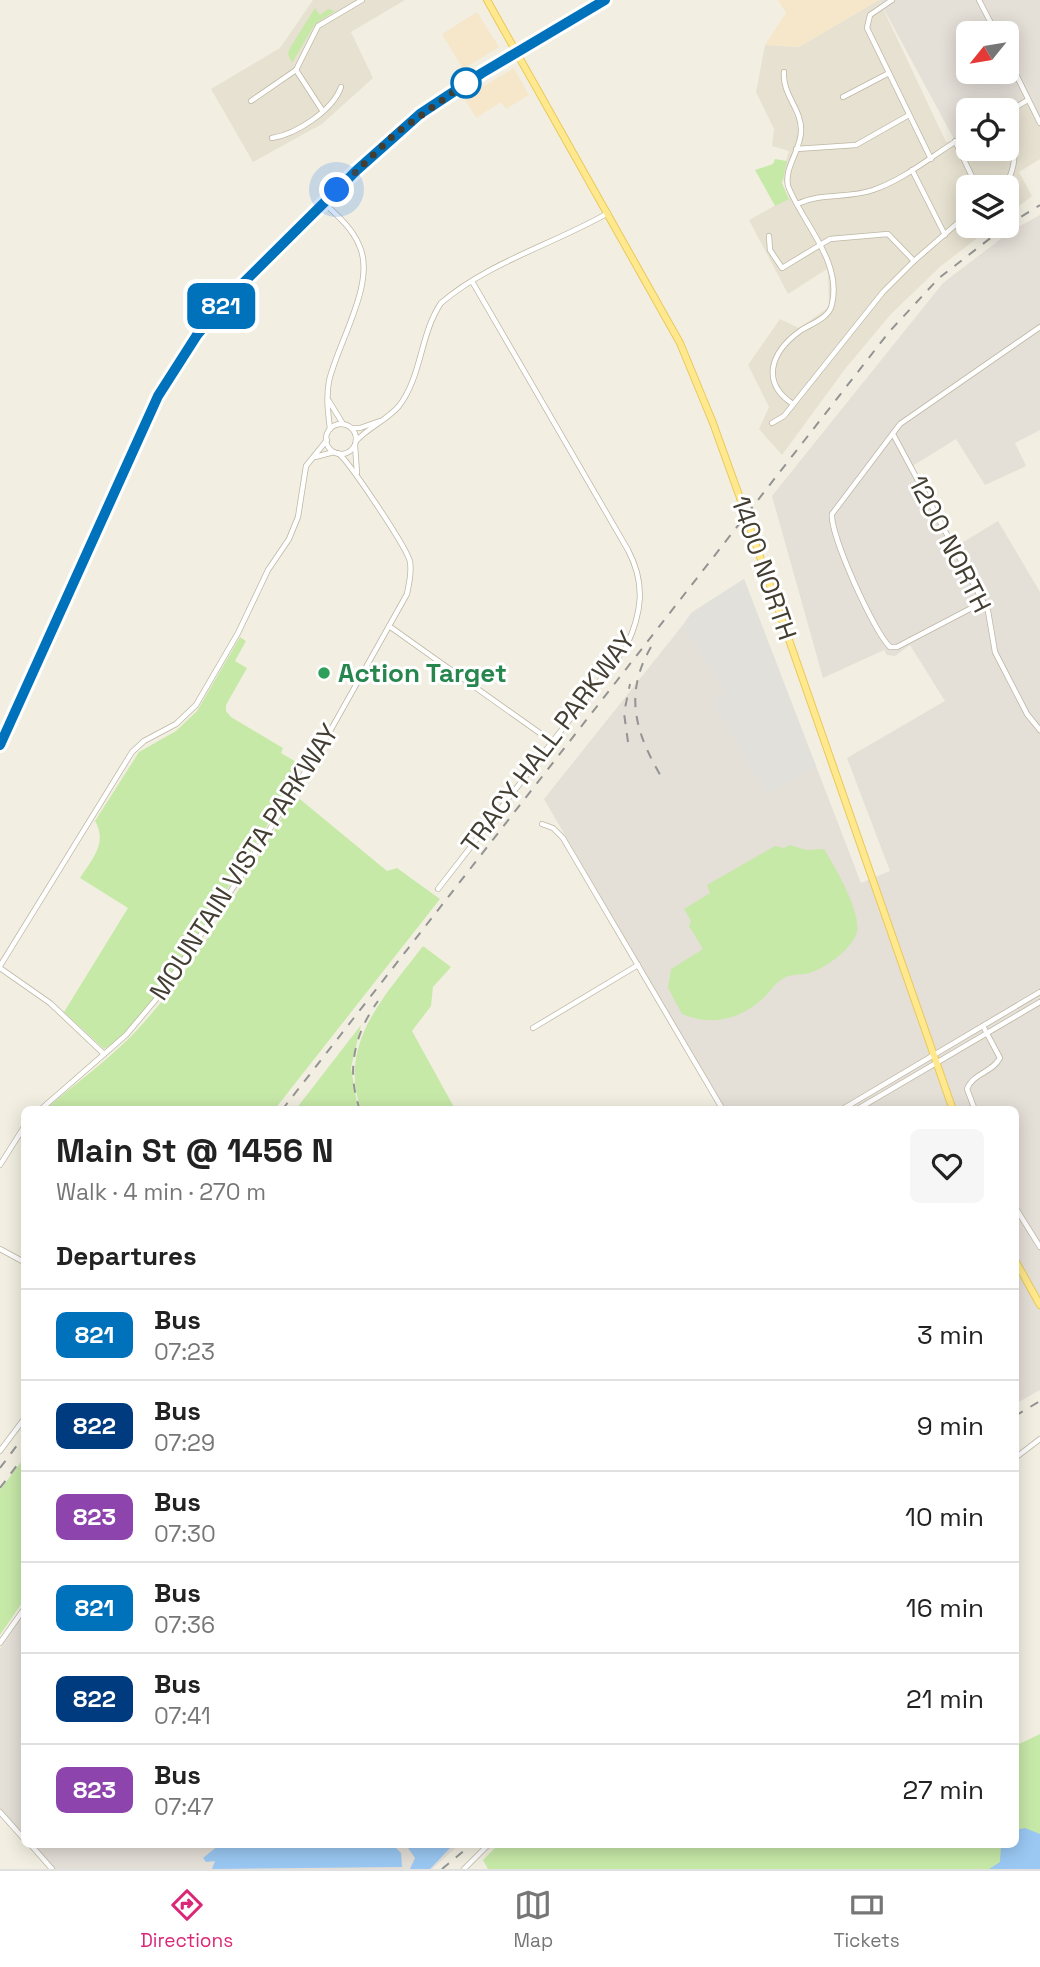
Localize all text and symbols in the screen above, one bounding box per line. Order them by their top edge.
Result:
north arrow [956,21,1018,84]
map controls [956,21,1019,238]
unlabelled marker [451,68,481,98]
button: locate [956,98,1019,161]
your location [319,172,354,207]
button: layers [956,175,1019,238]
line badge: 821 [181,283,261,329]
text: 821 [201,290,241,321]
street label: 1200 NORTH [901,470,999,618]
street label: 1400 NORTH [723,491,805,645]
street label: TRACY HALL PARKWAY [453,624,643,860]
place label: Action Target [338,656,507,690]
marker: Action Target [316,665,332,681]
street label: MOUNTAIN VISTA PARKWAY [142,717,346,1007]
button: heart [910,1129,984,1203]
text: Main St @ 1456 N [56,1130,334,1172]
text: Walk · 4 min · 270 m [56,1177,266,1207]
text: Departures [56,1239,197,1273]
text: Bus [154,1303,201,1337]
text: 3 min [917,1318,984,1352]
text: 821 [75,1319,114,1350]
text: 07:23 [154,1337,215,1367]
text: Bus [154,1394,201,1428]
text: 9 min [917,1409,984,1443]
text: 822 [73,1410,116,1441]
text: 07:29 [154,1428,215,1458]
text: Bus [154,1485,201,1519]
text: 10 min [905,1500,984,1534]
text: 823 [73,1501,116,1532]
text: 07:30 [154,1519,216,1549]
text: Bus [154,1576,201,1610]
text: 16 min [906,1591,984,1625]
text: 821 [75,1592,114,1623]
text: 07:36 [154,1610,215,1640]
text: Bus [154,1667,201,1701]
text: 21 min [906,1682,984,1716]
text: 822 [73,1683,116,1714]
text: 07:41 [154,1701,211,1731]
text: Bus [154,1758,201,1792]
text: 27 min [903,1773,984,1807]
text: 823 [73,1774,116,1805]
text: 07:47 [154,1792,214,1822]
tab: Directions [140,1886,233,1953]
tab: Map [514,1886,553,1953]
tab: Tickets [833,1886,900,1953]

